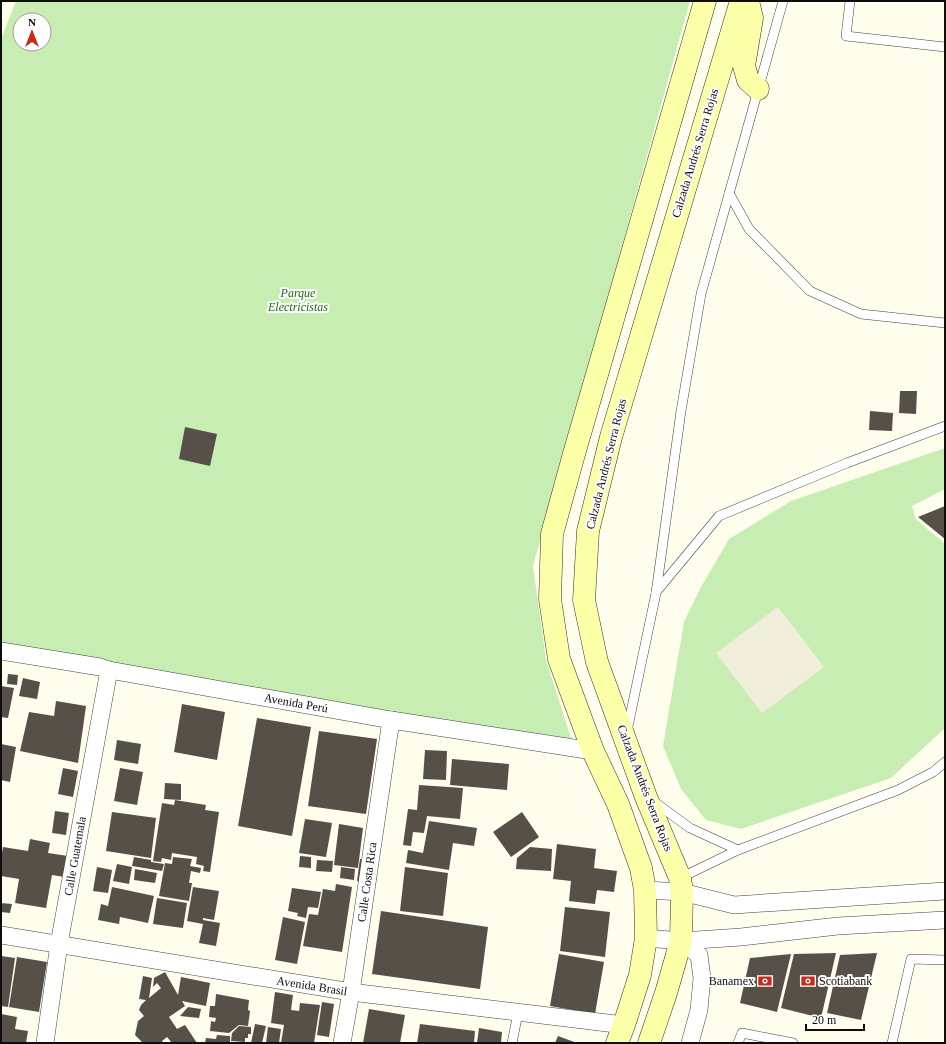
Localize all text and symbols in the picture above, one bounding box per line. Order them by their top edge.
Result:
north arrow [12,12,52,52]
text: N [28,16,36,28]
street label: Calzada Andrés Serra Rojas [669,86,721,219]
park label: Parque Electricistas [267,286,328,314]
street label: Calzada Andrés Serra Rojas [583,397,629,531]
street label: Avenida Perú [263,690,329,716]
street label: Calzada Andrés Serra Rojas [614,723,676,853]
street label: Calle Guatemala [61,815,89,897]
street label: Calle Costa Rica [354,840,380,923]
street label: Avenida Brasil [276,973,349,999]
bank icon: Banamex [757,973,773,989]
bank icon: Scotiabank [800,973,816,989]
place label: Banamex [709,974,754,988]
place label: Scotiabank [819,974,872,988]
scale bar [806,1006,864,1032]
text: 20 m [812,1013,837,1027]

